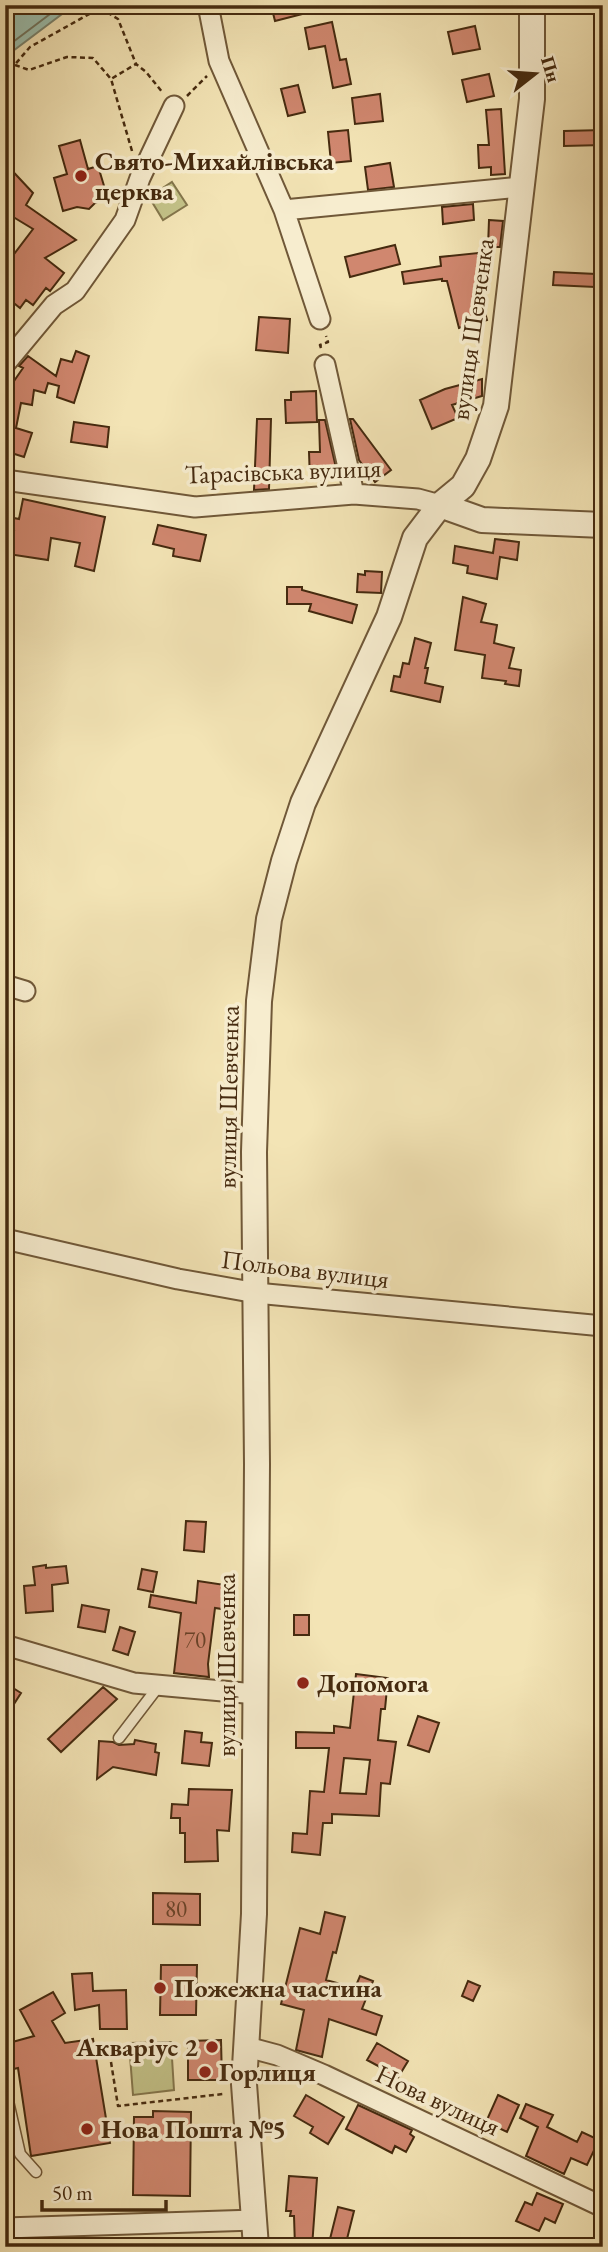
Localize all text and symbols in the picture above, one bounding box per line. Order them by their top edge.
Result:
north arrow [500,38,570,108]
text: Пн [535,53,567,85]
place label: Свято-Михайлівська церква [95,144,335,208]
marker: Свято-Михайлівська церква [73,168,89,184]
street label: вулиця Шевченка [442,235,502,422]
street label: Тарасівська вулиця [184,451,382,491]
street label: вулиця Шевченка [209,1004,247,1189]
street label: Польова вулиця [219,1242,391,1296]
street label: вулиця Шевченка [209,1573,243,1757]
house number: 70 [184,1625,206,1655]
place label: Допомога [317,1666,429,1700]
marker: Допомога [295,1675,311,1691]
house number: 80 [165,1894,187,1924]
place label: Пожежна частина [174,1971,383,2005]
marker: Пожежна частина [152,1980,168,1996]
place label: Акваріус 2 [75,2030,198,2064]
marker: Акваріус 2 [204,2039,220,2055]
place label: Горлиця [219,2055,316,2089]
street label: Нова вулиця [370,2056,506,2144]
marker: Горлиця [197,2064,213,2080]
place label: Нова Пошта №5 [101,2112,286,2146]
marker: Нова Пошта №5 [79,2121,95,2137]
scale bar [42,2168,166,2212]
text: 50 m [52,2179,93,2206]

